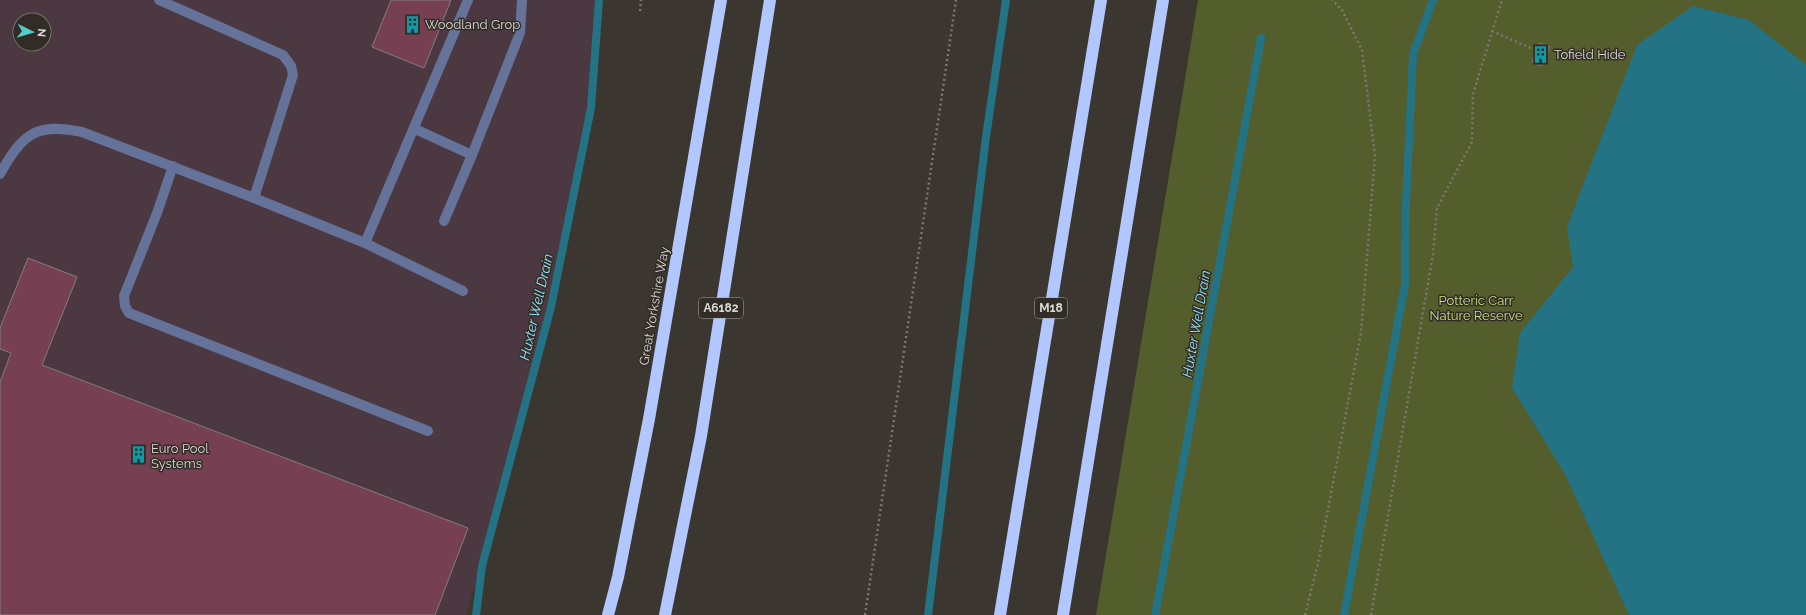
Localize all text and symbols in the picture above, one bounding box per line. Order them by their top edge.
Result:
north arrow [12,12,52,52]
building icon: Woodland Grop [402,14,422,34]
place label: Woodland Grop [425,17,520,32]
text: N [35,28,48,38]
building icon: Tofield Hide [1531,44,1551,64]
place label: Tofield Hide [1554,47,1626,62]
street label: Great Yorkshire Way [636,245,672,367]
water label: Huxter Well Drain [516,252,556,362]
water label: Huxter Well Drain [1179,269,1213,379]
park label: Potteric Carr Nature Reserve [1429,293,1523,323]
road number: A6182 [699,298,743,318]
road number: M18 [1035,298,1067,318]
place label: Euro Pool Systems [151,441,209,471]
building icon: Euro Pool Systems [128,445,148,465]

